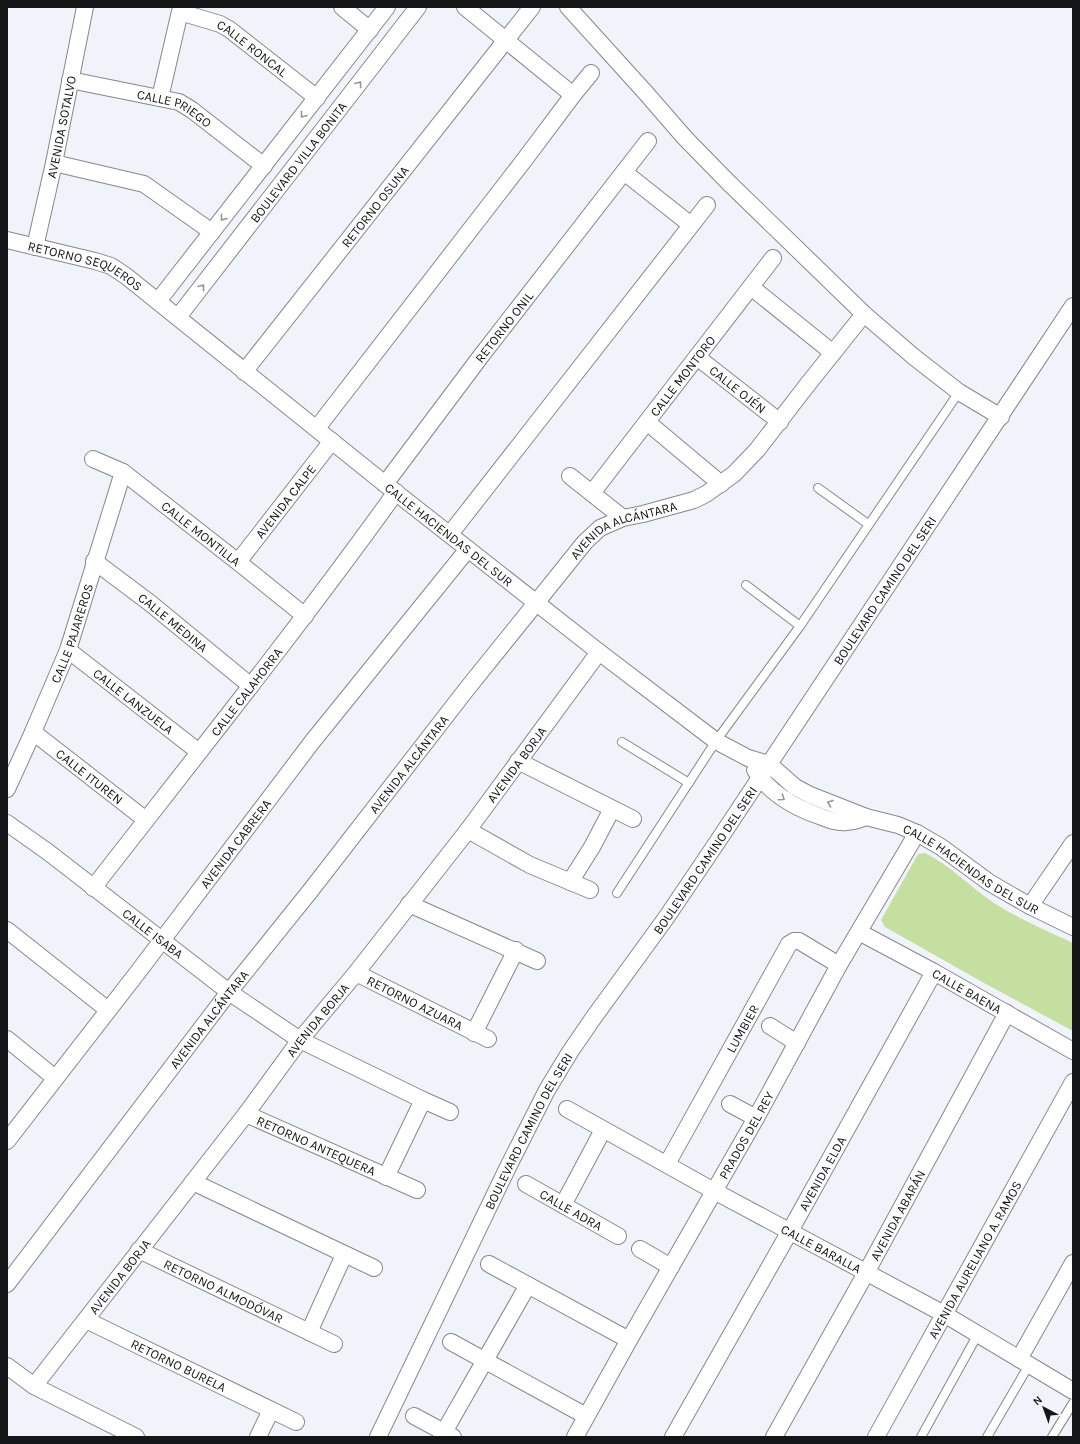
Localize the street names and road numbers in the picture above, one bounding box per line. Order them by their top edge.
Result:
street label: CALLE RONCAL [214,17,290,80]
street label: AVENIDA SOTALVO [44,74,79,180]
street label: CALLE PRIEGO [136,87,214,130]
street label: BOULEVARD VILLA BONITA [247,99,350,226]
street label: RETORNO OSUNA [338,162,412,250]
street label: RETORNO SEQUEROS [26,238,145,294]
street label: RETORNO ONIL [472,289,536,365]
street label: CALLE MONTORO [647,333,718,419]
street label: CALLE OJÉN [706,363,769,416]
street label: AVENIDA CALPE [252,462,319,541]
street label: CALLE HACIENDAS DEL SUR [382,480,516,590]
street label: CALLE MONTILLA [158,498,244,569]
street label: AVENIDA ALCÁNTARA [567,498,679,562]
street label: BOULEVARD CAMINO DEL SERI [830,514,939,668]
street label: CALLE PAJAREROS [48,582,96,685]
street label: CALLE MEDINA [135,590,211,656]
street label: CALLE CALAHORRA [208,644,286,739]
street label: CALLE LANZUELA [90,666,177,738]
street label: AVENIDA ALCÁNTARA [366,712,452,816]
street label: AVENIDA BORJA [484,723,550,806]
street label: CALLE ITUREN [53,746,126,807]
street label: BOULEVARD CAMINO DEL SERI [650,784,760,937]
street label: AVENIDA CABRERA [197,796,274,891]
street label: CALLE HACIENDAS DEL SUR [901,821,1042,917]
street label: CALLE ISABA [119,906,186,962]
street label: CALLE BAENA [929,966,1005,1017]
street label: AVENIDA ALCÁNTARA [167,967,252,1072]
street label: RETORNO AZUARA [364,973,466,1033]
street label: AVENIDA BORJA [283,980,353,1060]
street label: LUMBIER [723,1002,762,1055]
street label: BOULEVARD CAMINO DEL SERI [482,1050,576,1212]
street label: PRADOS DEL REY [716,1089,777,1182]
street label: RETORNO ANTEQUERA [254,1113,378,1179]
street label: AVENIDA ELDA [796,1133,850,1213]
street label: AVENIDA ABARÁN [867,1167,929,1263]
street label: AVENIDA AURELIANO A. RAMOS [925,1178,1025,1341]
street label: CALLE ADRA [537,1186,605,1234]
street label: CALLE BARALLA [778,1221,864,1277]
street label: AVENIDA BORJA [86,1236,154,1317]
street label: RETORNO ALMODÓVAR [161,1256,286,1326]
street label: RETORNO BURELA [128,1336,229,1395]

